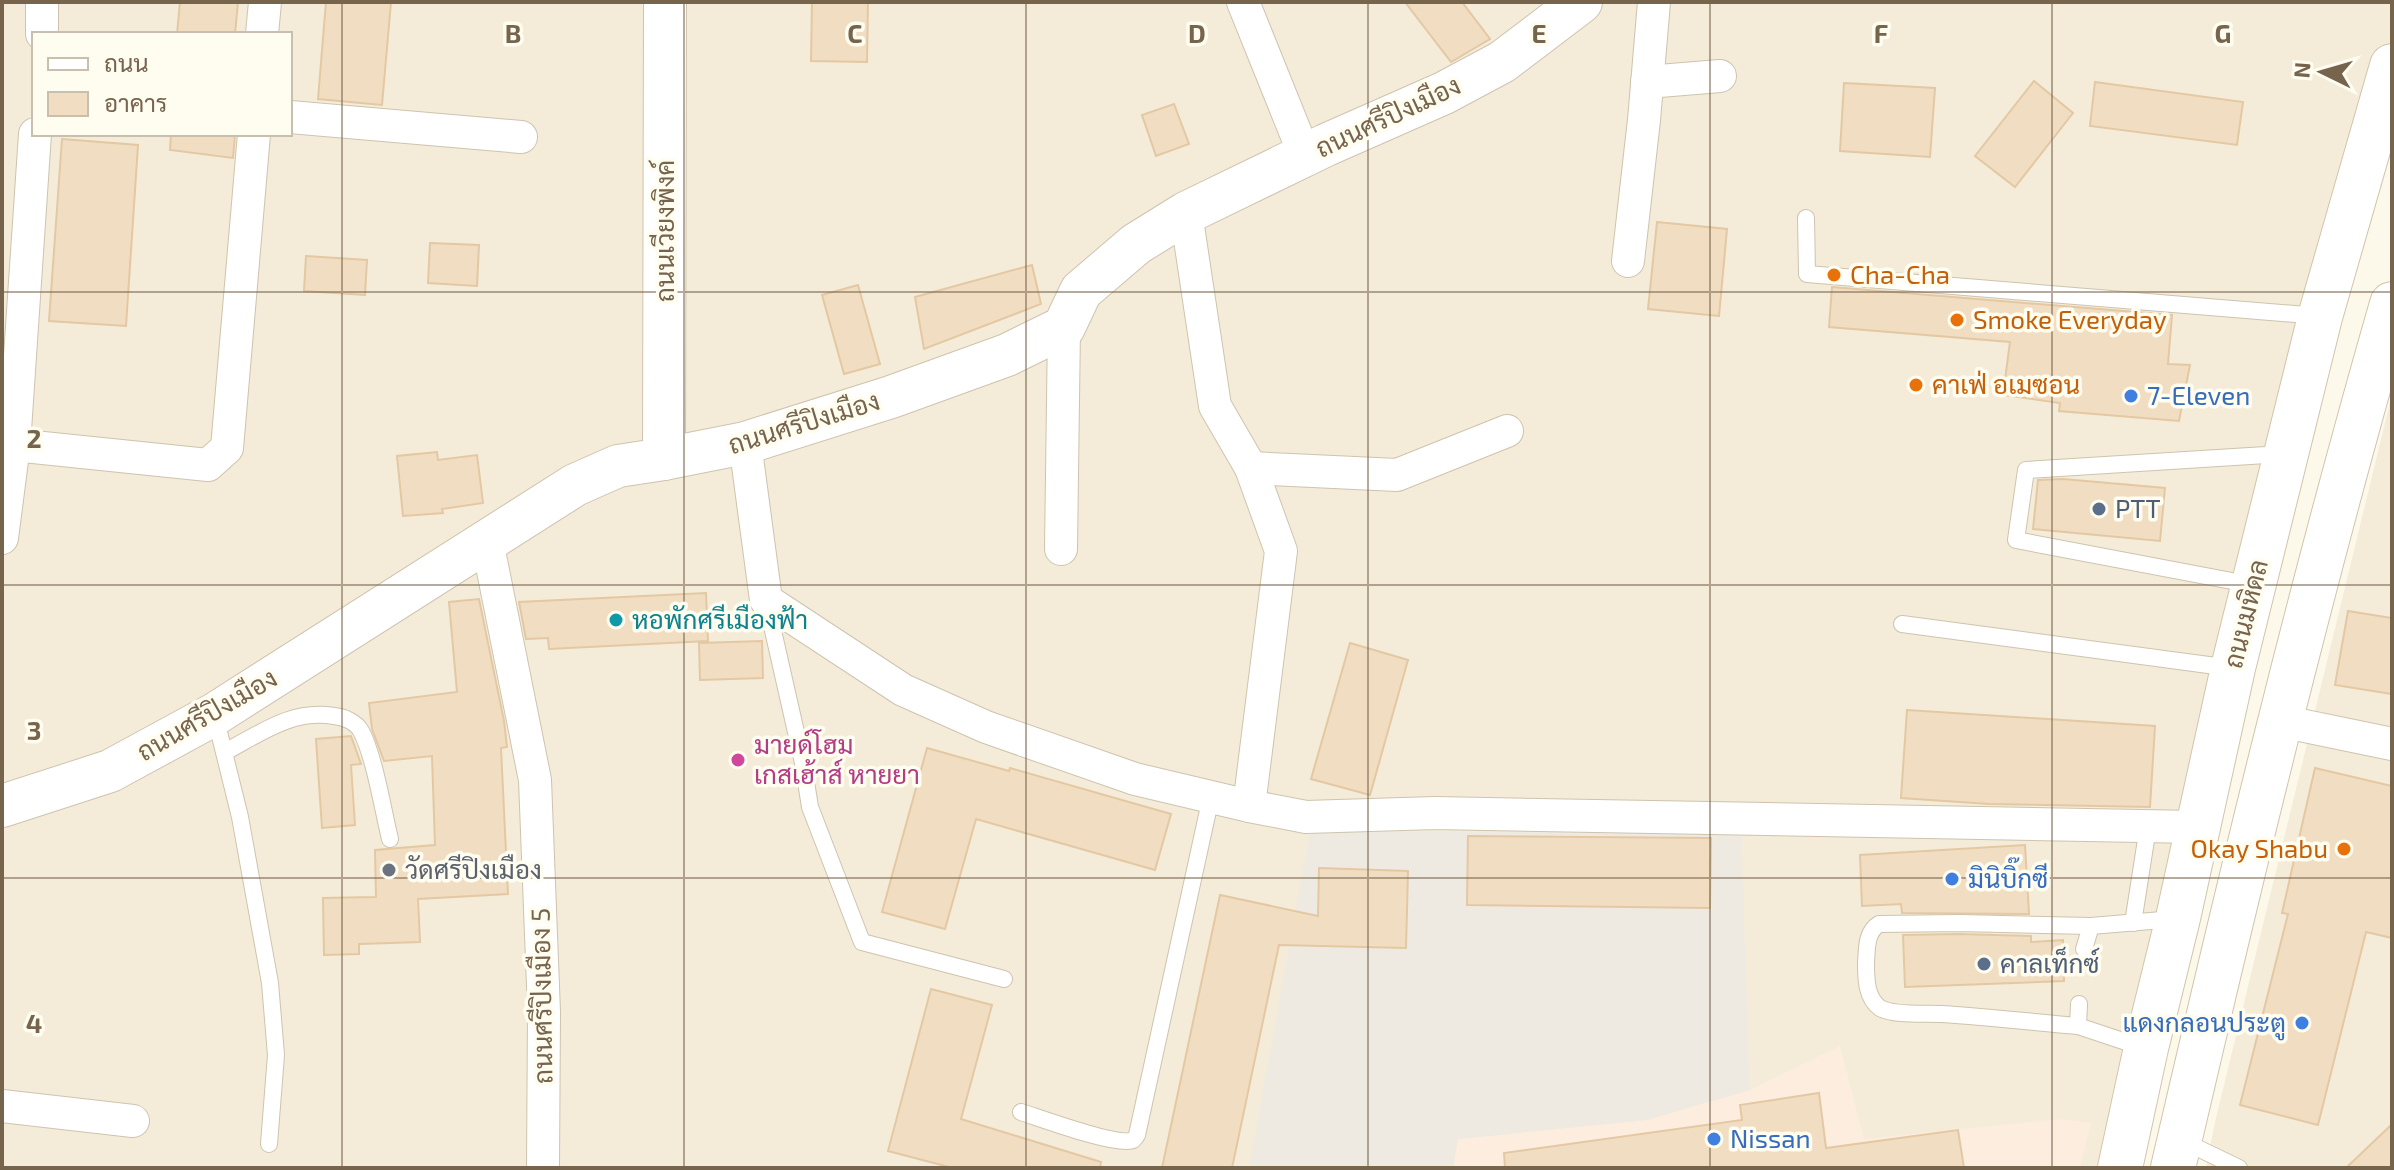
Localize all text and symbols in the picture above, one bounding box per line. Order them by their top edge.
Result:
text: B [505,17,521,48]
text: C [847,17,863,48]
text: D [1188,17,1206,48]
text: E [1531,17,1547,48]
text: F [1874,17,1888,48]
text: G [2215,17,2231,48]
legend [32,32,292,136]
north arrow [2282,32,2362,112]
text: ถนน [104,48,149,77]
text: N [2287,61,2315,79]
street label: ถนนศรีปิงเมือง [1310,69,1465,163]
text: อาคาร [104,88,167,117]
street label: ถนนเวียงพิงค์ [648,160,679,302]
place label: Cha-Cha [1850,258,1950,289]
marker: Cha-Cha [1825,266,1843,284]
place label: Smoke Everyday [1973,303,2167,334]
marker: Smoke Everyday [1948,311,1966,329]
place label: คาเฟ่ อเมซอน [1932,368,2080,399]
marker: คาเฟ่ อเมซอน [1907,376,1925,394]
place label: 7-Eleven [2147,379,2250,410]
street label: ถนนศรีปิงเมือง [724,384,883,459]
marker: 7-Eleven [2122,387,2140,405]
text: 2 [26,422,42,453]
place label: PTT [2115,492,2161,523]
marker: PTT [2090,500,2108,518]
street label: ถนนมหิดล [2216,556,2273,671]
place label: หอพักศรีเมืองฟ้า [632,603,808,634]
marker: หอพักศรีเมืองฟ้า [607,611,625,629]
street label: ถนนศรีปิงเมือง [131,661,282,766]
text: 3 [27,714,41,745]
place label: มายด์โฮม เกสเฮ้าส์ หายยา [754,728,920,789]
marker: มายด์โฮม เกสเฮ้าส์ หายยา [729,751,747,769]
place label: Okay Shabu [2191,832,2328,863]
marker: Okay Shabu [2335,840,2353,858]
place label: วัดศรีปิงเมือง [405,853,542,884]
place label: มินิบิ๊กซี [1968,857,2048,893]
marker: วัดศรีปิงเมือง [380,861,398,879]
marker: มินิบิ๊กซี [1943,870,1961,888]
street label: ถนนศรีปิงเมือง 5 [523,908,558,1084]
place label: คาลเท็กซ์ [2000,946,2100,978]
marker: คาลเท็กซ์ [1975,955,1993,973]
place label: แดงกลอนประตู [2123,1006,2286,1041]
text: 4 [26,1007,42,1038]
marker: แดงกลอนประตู [2293,1014,2311,1032]
place label: Nissan [1730,1122,1811,1153]
marker: Nissan [1705,1130,1723,1148]

